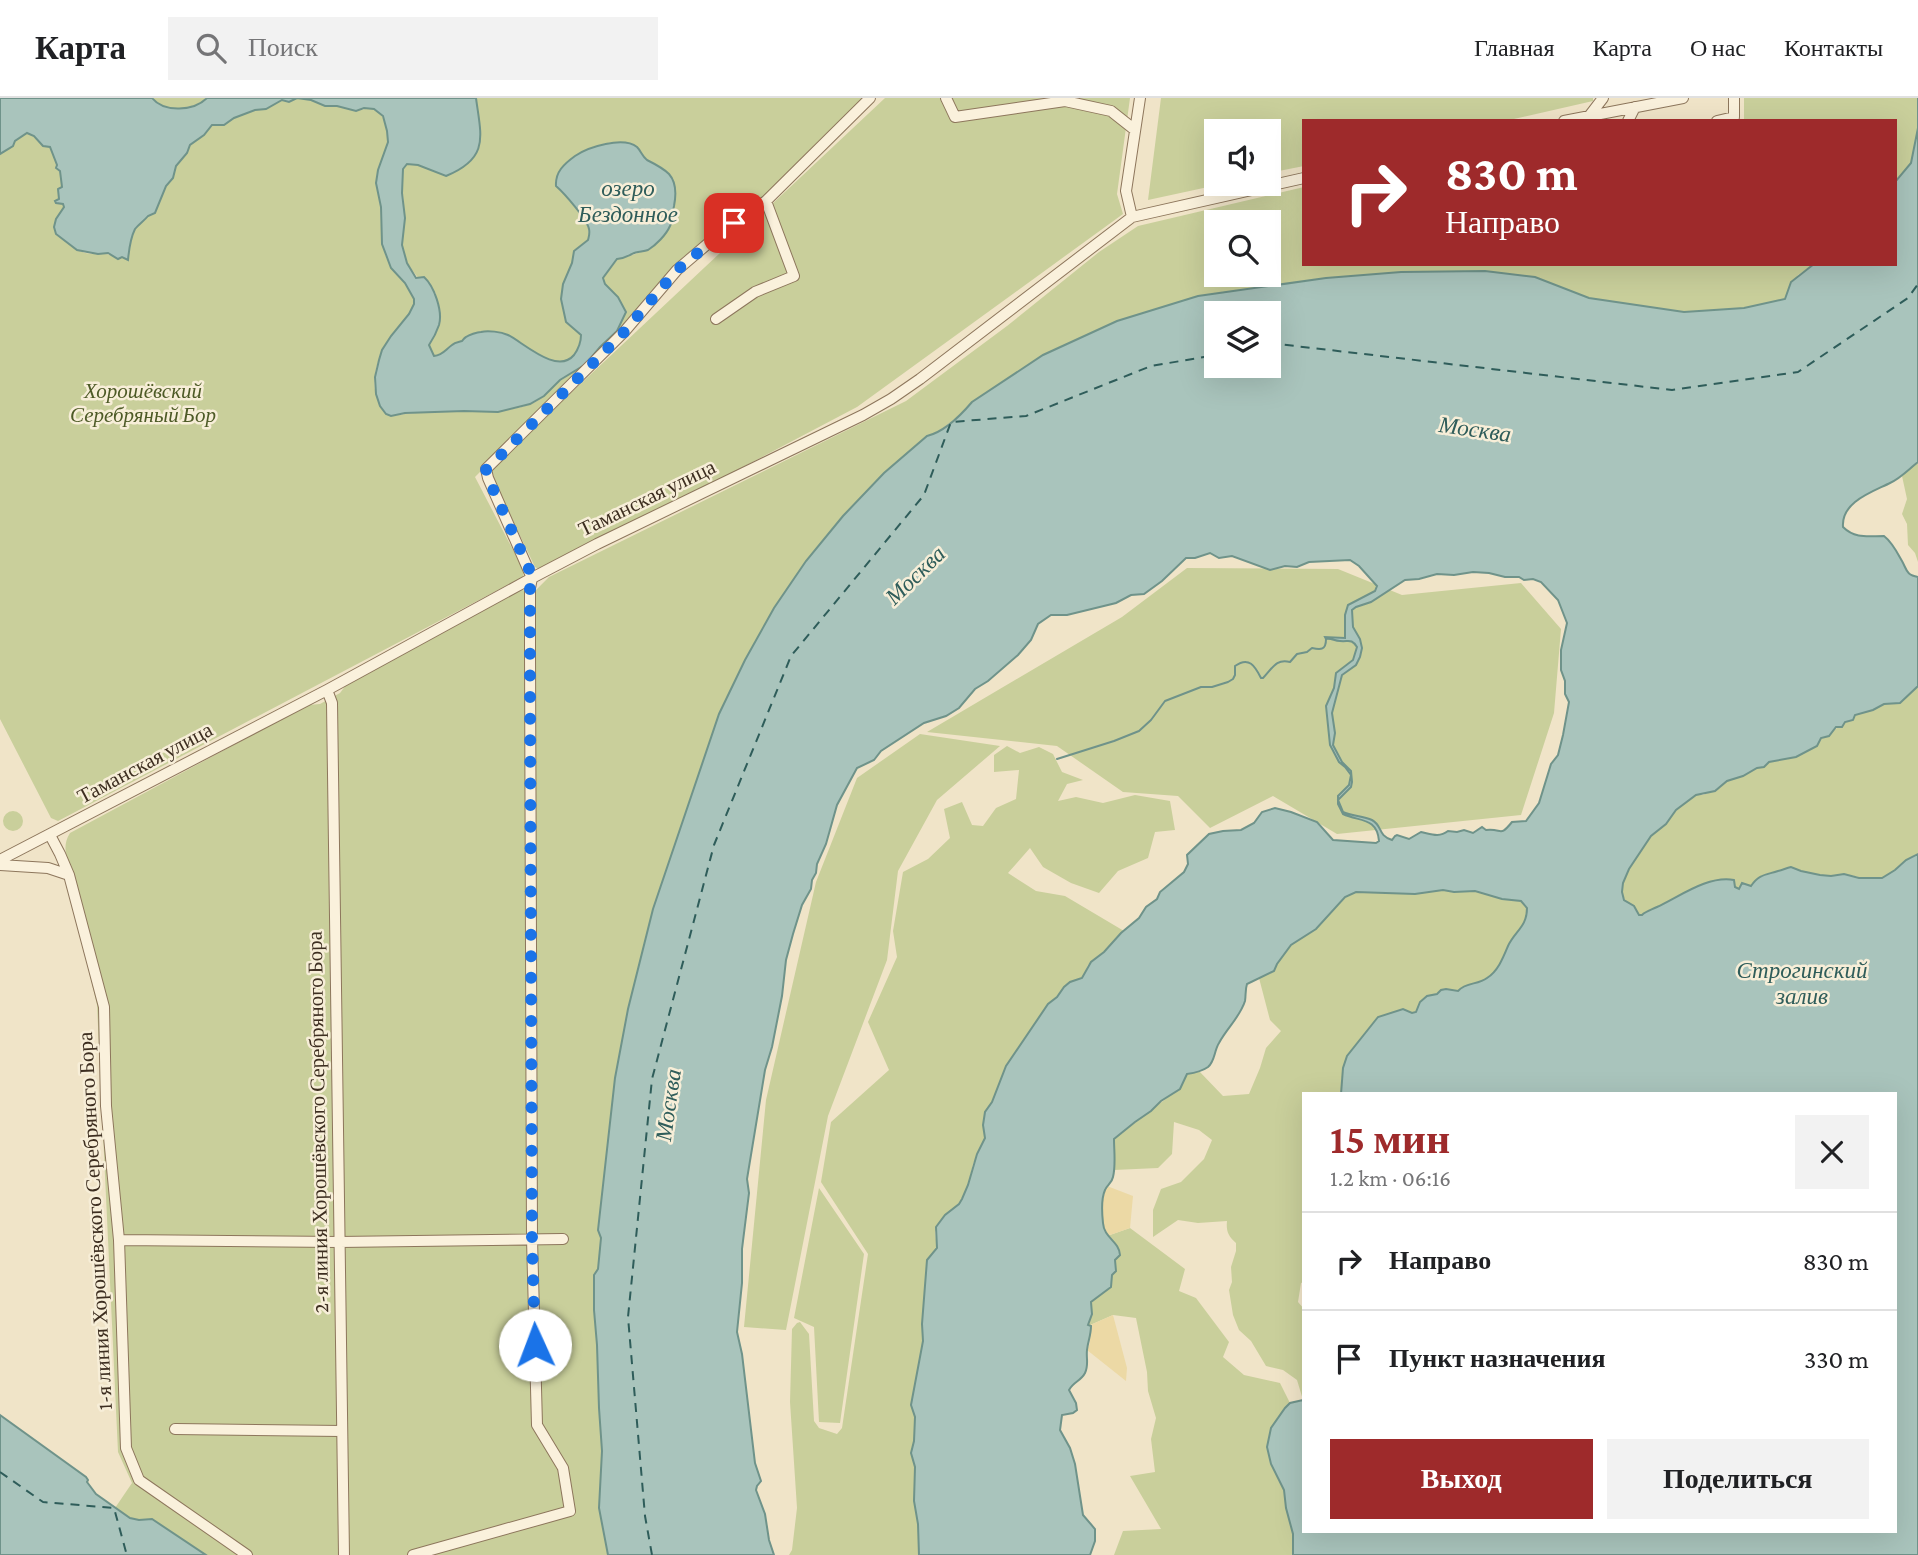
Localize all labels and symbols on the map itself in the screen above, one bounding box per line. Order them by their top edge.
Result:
water label: озеро Бездонное [577,175,678,227]
pin [704,193,764,253]
park label: Хорошёвский Серебряный Бор [70,379,216,427]
water label: Москва [1436,411,1513,447]
street label: Таманская улица [575,454,720,542]
water label: Москва [879,540,950,610]
street label: Таманская улица [73,717,217,809]
street label: 2-я линия Хорошёвского Серебряного Бора [303,930,333,1313]
water label: Строгинский залив [1736,957,1868,1009]
street label: 1-я линия Хорошёвского Серебряного Бора [73,1030,117,1411]
water label: Москва [650,1067,686,1144]
position arrow [498,1308,572,1382]

